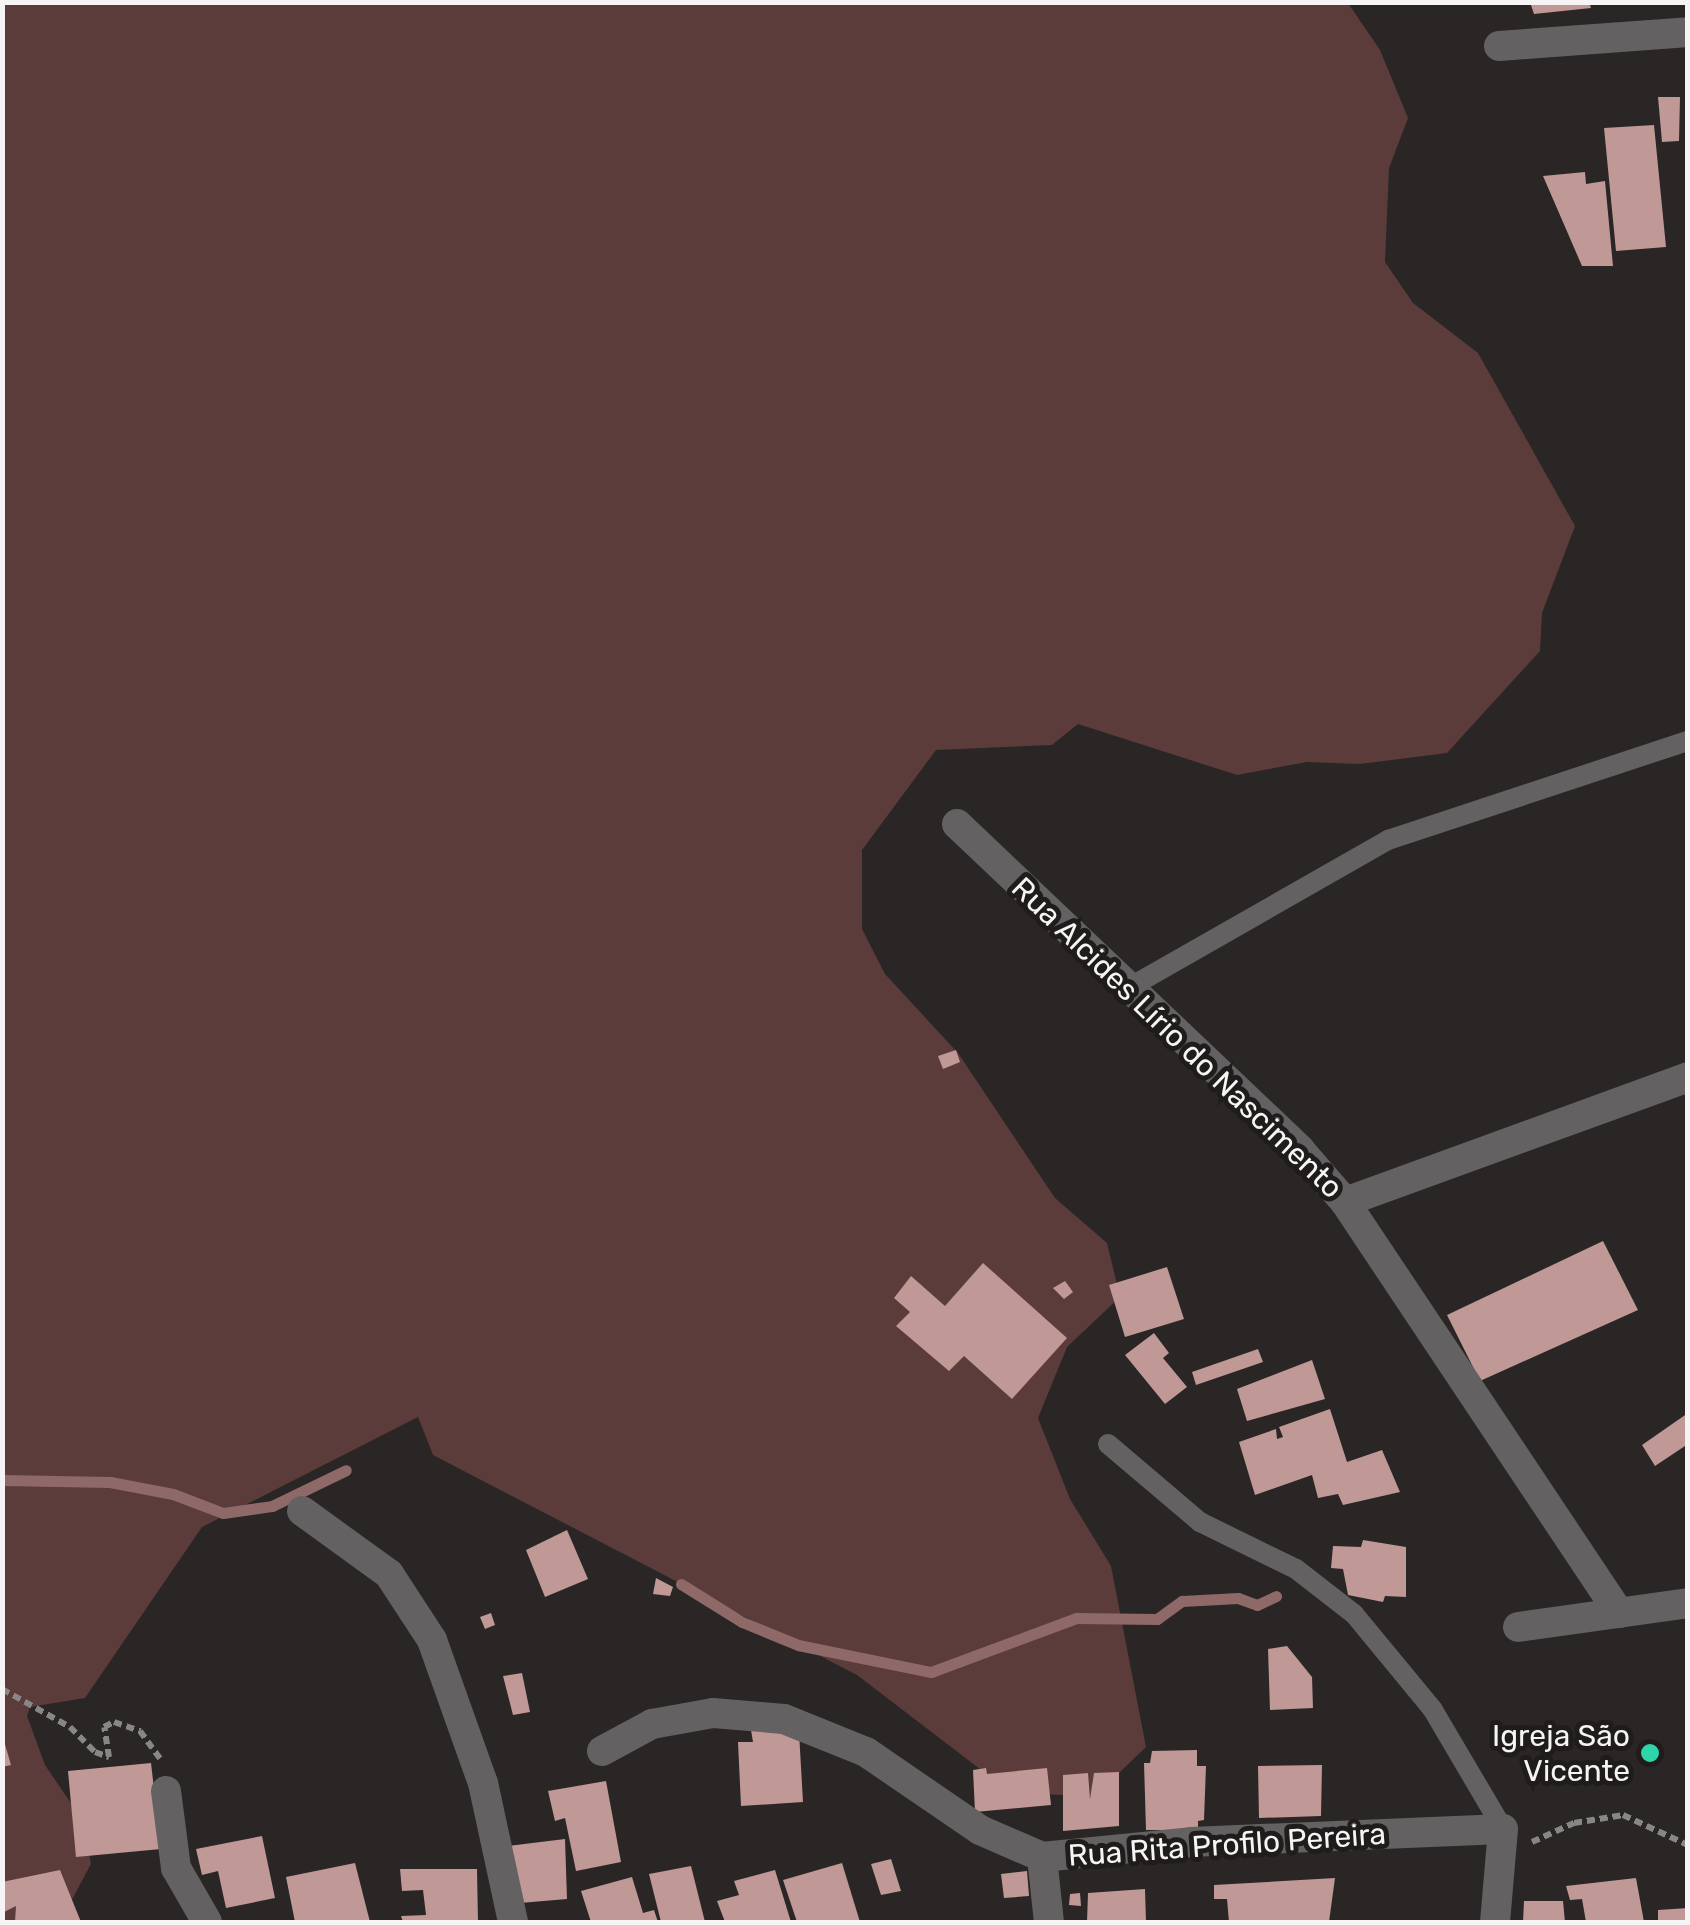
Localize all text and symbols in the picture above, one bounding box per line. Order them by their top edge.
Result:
street label: Rua Alcides Lírio do Nascimento [1004,870,1350,1206]
place label: Igreja São Vicente [1492,1718,1630,1788]
marker: Igreja São Vicente [1639,1742,1661,1764]
street label: Rua Rita Profilo Pereira [1067,1816,1387,1874]

